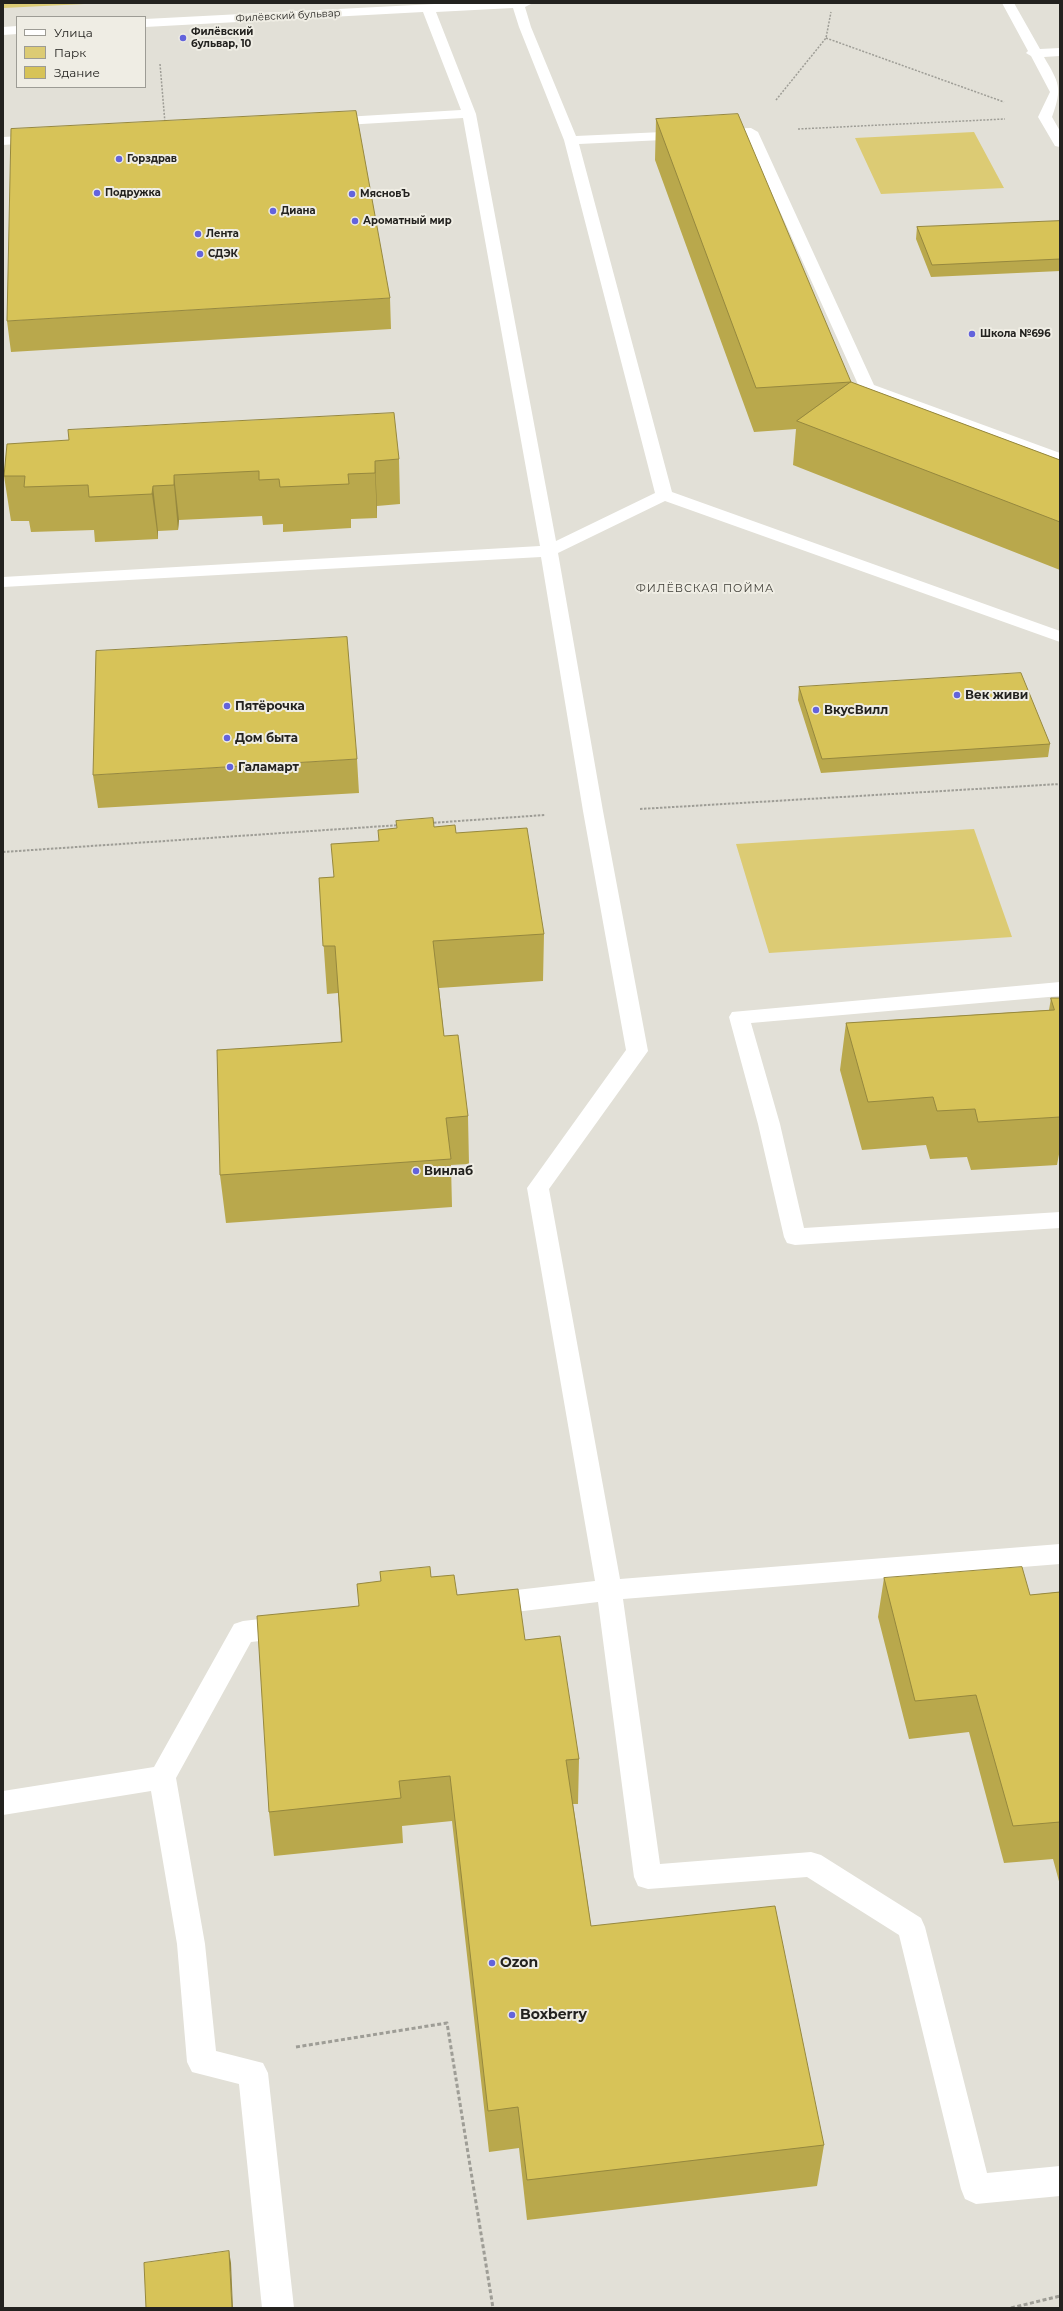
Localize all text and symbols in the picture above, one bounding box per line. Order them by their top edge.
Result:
street label: Филёвский бульвар [235,7,341,25]
legend [16,16,146,88]
text: Улица [54,25,93,40]
place label: Филёвский бульвар, 10 [191,26,253,50]
marker: Филёвский бульвар, 10 [178,33,188,43]
text: Парк [54,45,86,60]
text: Здание [54,65,100,80]
place label: Горздрав [127,153,177,165]
marker: Горздрав [114,154,124,164]
place label: Подружка [105,187,161,199]
marker: Подружка [92,188,102,198]
place label: МясновЪ [360,188,410,200]
marker: МясновЪ [347,189,357,199]
place label: Диана [281,205,315,217]
marker: Диана [268,206,278,216]
place label: Ароматный мир [363,215,452,227]
marker: Ароматный мир [350,216,360,226]
place label: Лента [206,228,239,240]
marker: Лента [193,229,203,239]
place label: СДЭК [208,248,238,260]
marker: СДЭК [195,249,205,259]
place label: Школа №696 [980,328,1051,340]
marker: Школа №696 [967,329,977,339]
district label: ФИЛЁВСКАЯ ПОЙМА [636,582,774,596]
place label: Век живи [965,688,1028,702]
marker: Век живи [952,690,962,700]
place label: Пятёрочка [235,699,305,713]
marker: Пятёрочка [222,701,232,711]
place label: ВкусВилл [824,703,888,717]
marker: ВкусВилл [811,705,821,715]
place label: Дом быта [235,731,298,745]
marker: Дом быта [222,733,232,743]
place label: Галамарт [238,760,299,774]
marker: Галамарт [225,762,235,772]
place label: Винлаб [424,1164,473,1178]
marker: Винлаб [411,1166,421,1176]
place label: Ozon [500,1955,538,1971]
marker: Ozon [487,1958,497,1968]
place label: Boxberry [520,2007,587,2023]
marker: Boxberry [507,2010,517,2020]

